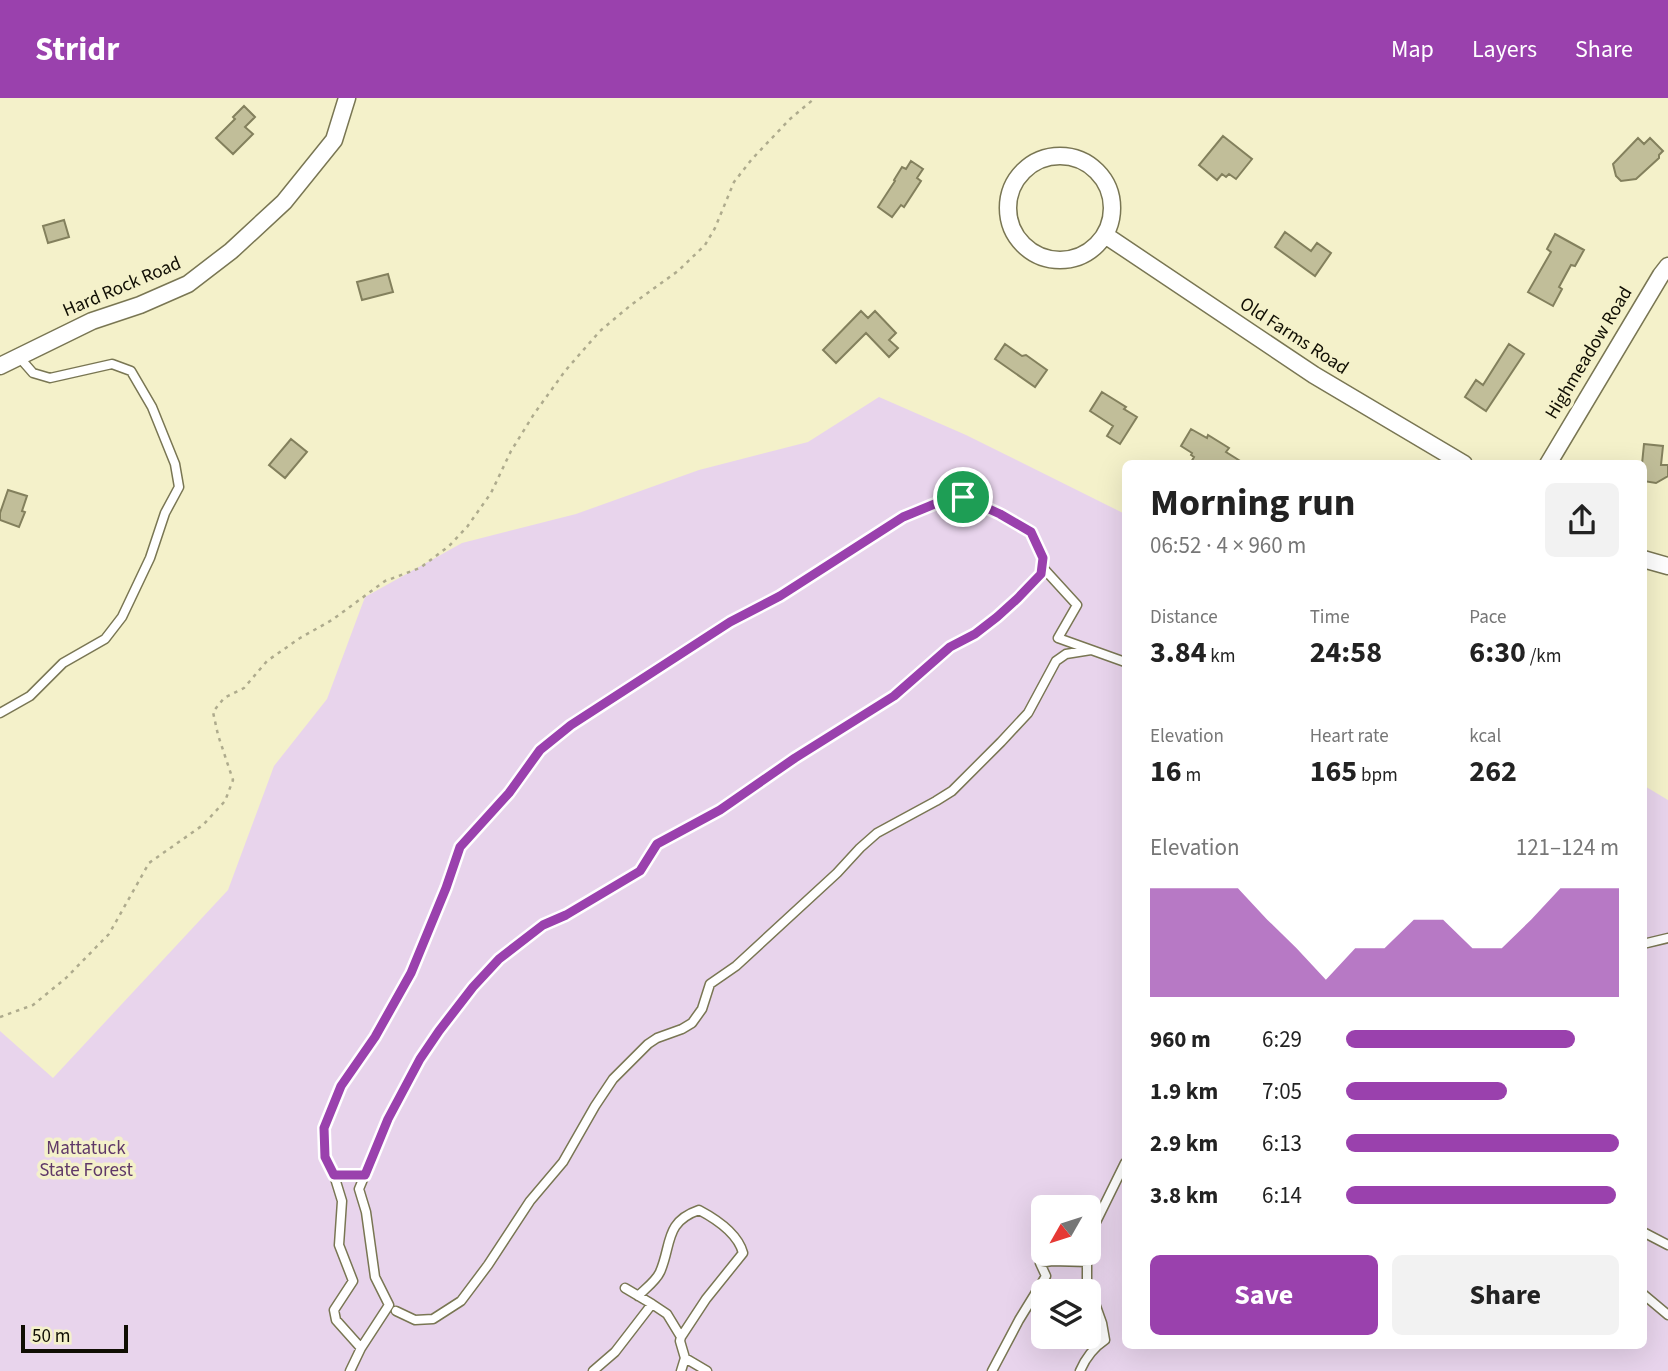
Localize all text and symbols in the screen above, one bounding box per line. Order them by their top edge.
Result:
text: Stridr [35,26,119,73]
text: Map [1391,32,1434,67]
text: Layers [1472,32,1537,67]
text: Share [1575,32,1633,67]
street label: Hard Rock Road [59,250,185,324]
street label: Highmeadow Road [1539,282,1639,424]
street label: Old Farms Road [1234,291,1354,381]
pin [933,467,993,527]
text: Morning run [1150,476,1355,530]
icon: arrive [944,478,982,516]
button: share [1545,483,1619,557]
text: 06:52 · 4 × 960 m [1150,529,1306,562]
text: Distance [1150,604,1218,631]
text: Time [1310,604,1350,631]
text: Pace [1469,604,1507,631]
text: 3.84 [1150,631,1207,674]
text: 24:58 [1310,631,1382,674]
text: 6:30 [1469,631,1526,674]
text: km [1207,643,1236,670]
text: /km [1526,643,1561,670]
text: Elevation [1150,723,1224,750]
text: Heart rate [1310,723,1389,750]
text: kcal [1469,723,1501,750]
text: 16 [1150,750,1182,793]
text: 165 [1310,750,1357,793]
text: 262 [1469,750,1517,793]
text: m [1182,762,1201,789]
text: bpm [1357,762,1398,789]
text: Elevation [1150,831,1240,864]
text: 121–124 m [1516,831,1619,864]
text: 960 m [1150,1023,1211,1056]
text: 6:29 [1262,1023,1302,1056]
text: 1.9 km [1150,1075,1218,1108]
text: 7:05 [1262,1075,1302,1108]
text: 2.9 km [1150,1127,1218,1160]
text: 6:13 [1262,1127,1302,1160]
park label: Mattatuck State Forest [39,1135,133,1184]
text: 3.8 km [1150,1179,1218,1212]
text: 6:14 [1262,1179,1302,1212]
north arrow [1031,1195,1101,1265]
map controls [1031,1195,1101,1349]
button: Save [1150,1255,1378,1335]
button: Share [1392,1255,1619,1335]
button: layers [1031,1279,1101,1349]
scale bar [21,1322,128,1354]
text: 50 m [32,1323,70,1350]

